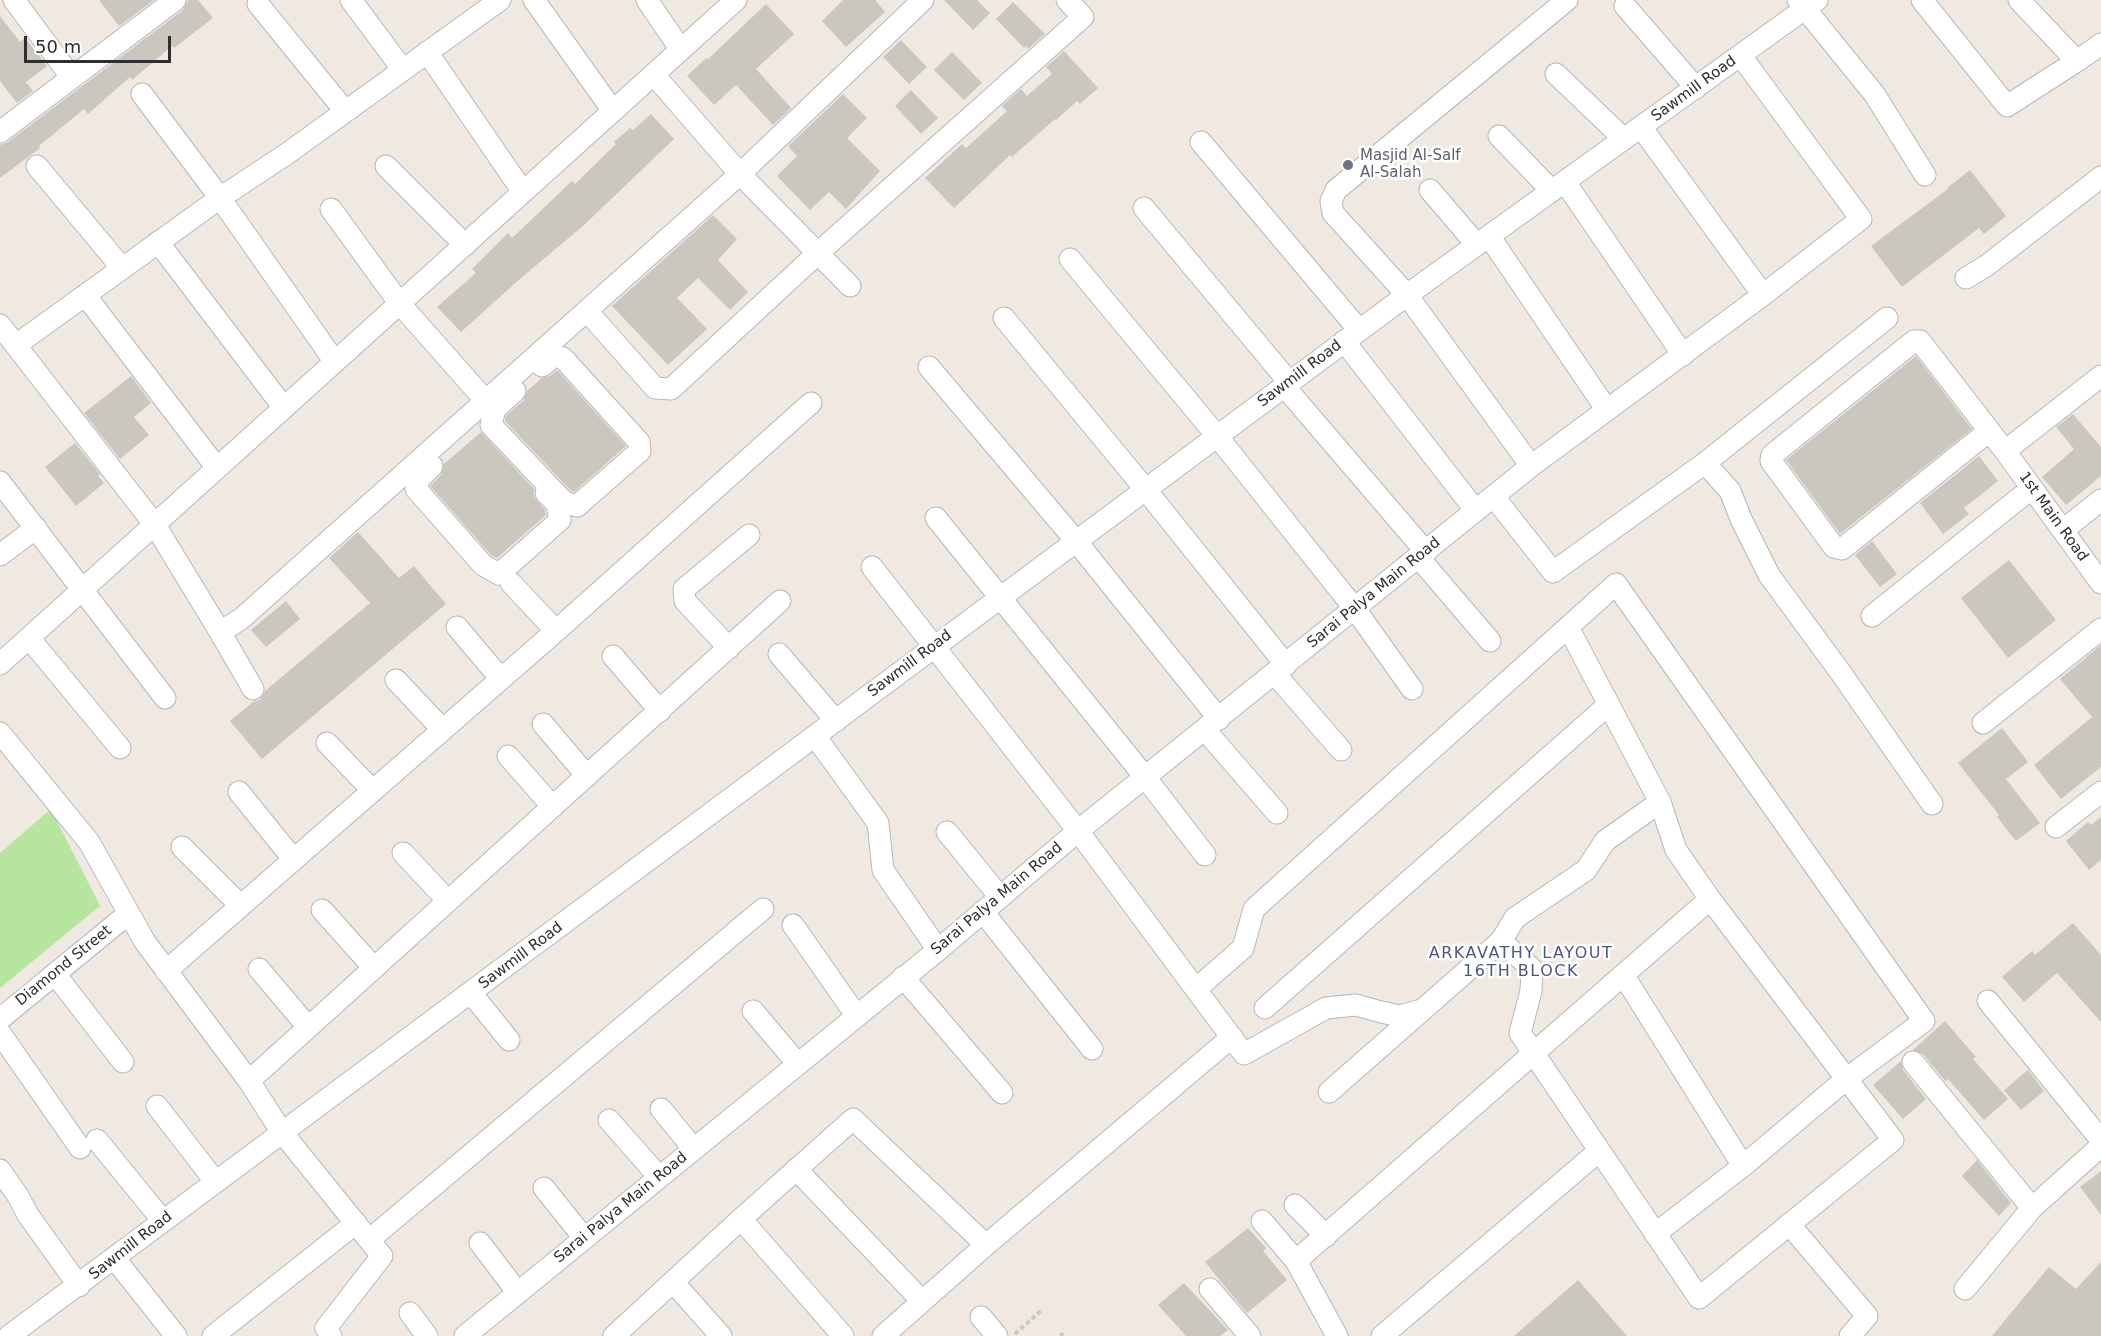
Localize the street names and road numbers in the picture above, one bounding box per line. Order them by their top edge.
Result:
street label: Sawmill Road [1648,52,1740,126]
street label: Sawmill Road [1254,337,1346,411]
street label: 1st Main Road [2015,469,2091,565]
street label: Sarai Palya Main Road [1304,534,1444,652]
street label: Sawmill Road [864,627,956,701]
street label: Sarai Palya Main Road [928,839,1066,959]
street label: Sawmill Road [475,919,567,993]
street label: Diamond Street [12,922,116,1010]
street label: Sarai Palya Main Road [551,1149,691,1267]
street label: Sawmill Road [86,1208,176,1284]

